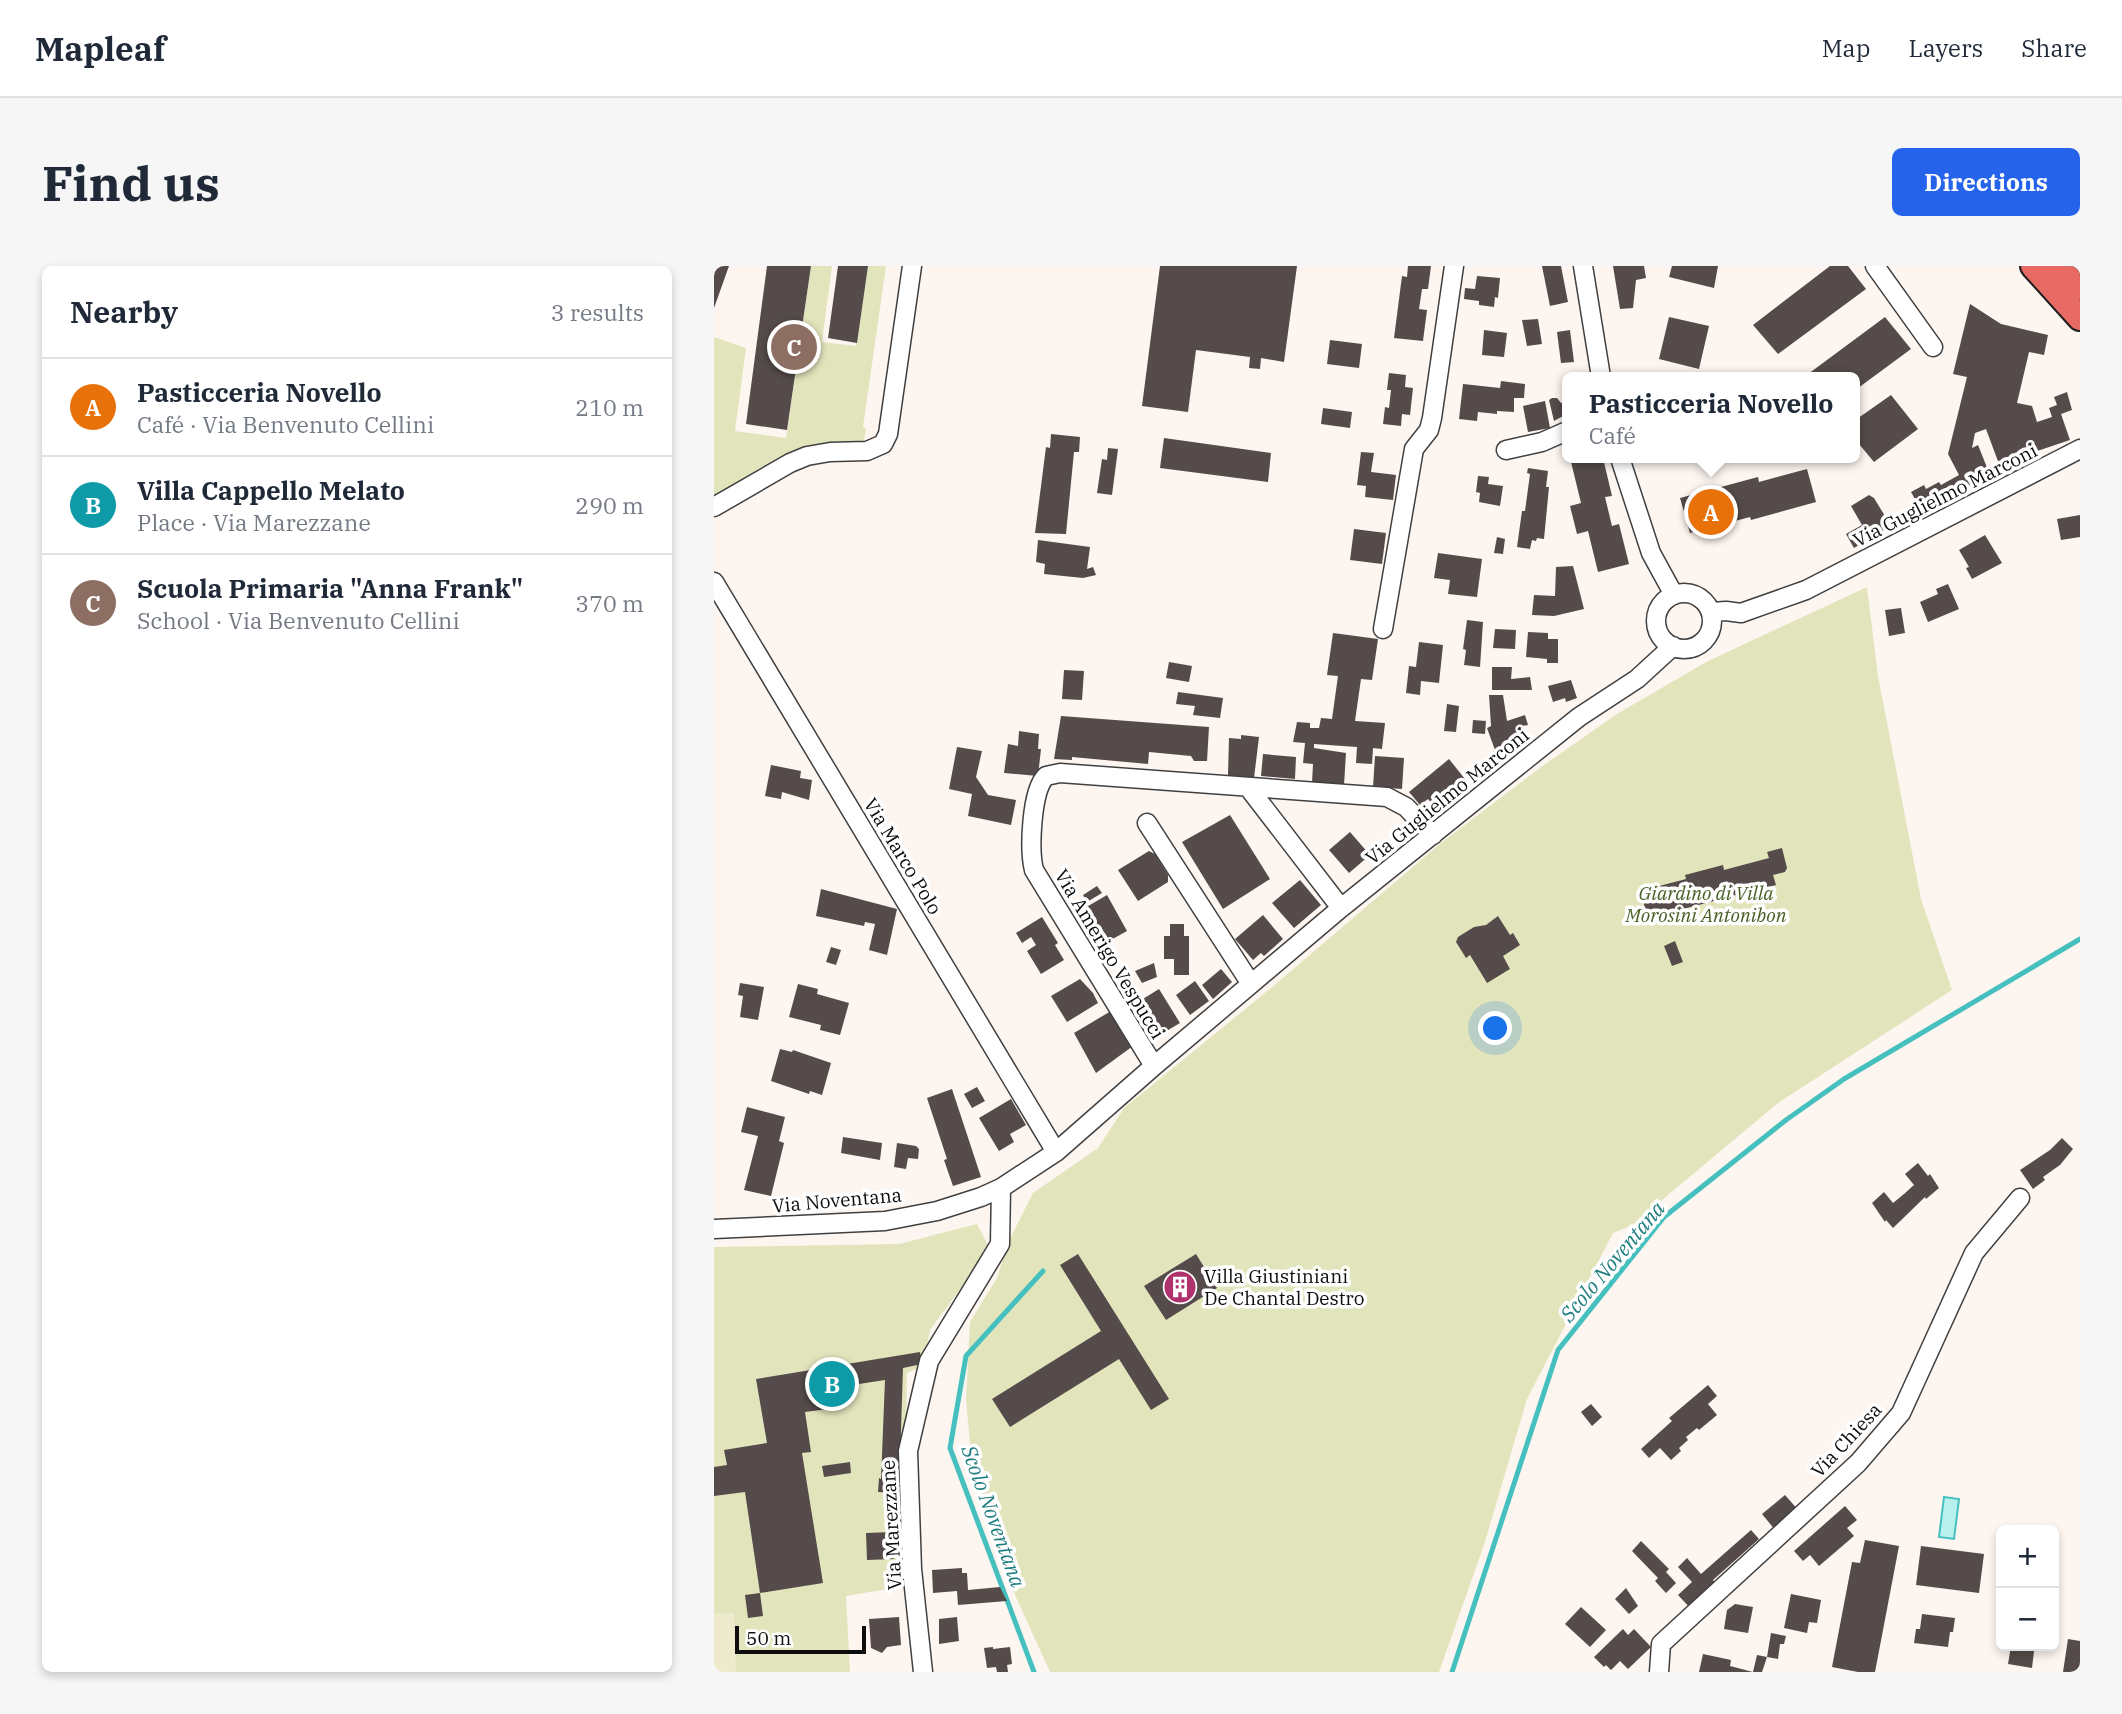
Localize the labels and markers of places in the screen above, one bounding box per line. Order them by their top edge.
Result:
pin: C [771,321,817,373]
pin: A [1688,486,1734,538]
place label: Villa Giustiniani De Chantal Destro [1204,1264,1364,1310]
building icon: Villa Giustiniani De Chantal Destro [1161,1268,1199,1306]
pin: B [809,1358,855,1410]

